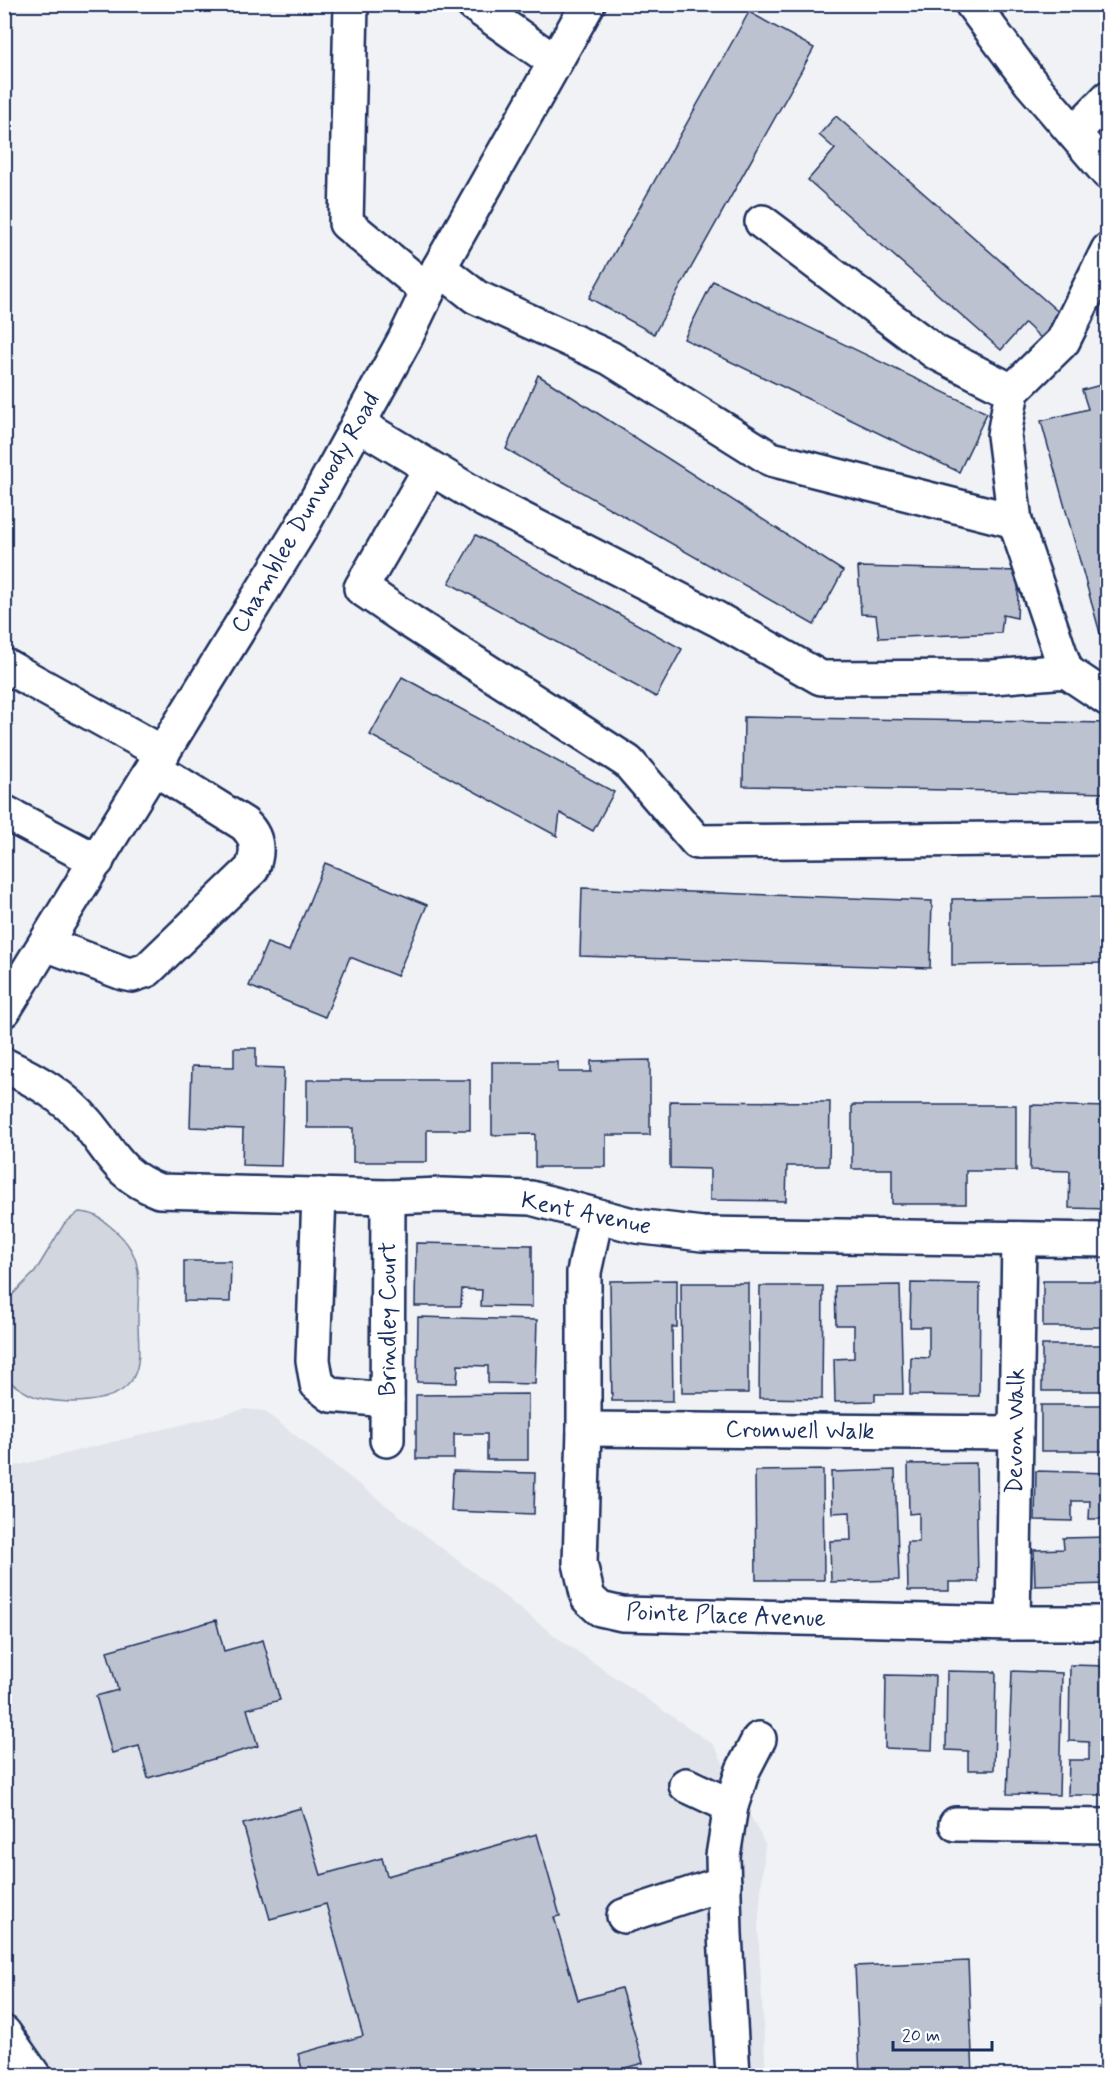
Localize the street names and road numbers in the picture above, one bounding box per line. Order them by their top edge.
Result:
street label: Chamblee Dunwoody Road [224,387,388,639]
street label: Kent Avenue [518,1185,654,1243]
street label: Brindley Court [373,1242,404,1396]
street label: Devon Walk [999,1368,1033,1494]
street label: Cromwell Walk [725,1414,875,1448]
street label: Pointe Place Avenue [626,1597,826,1635]

